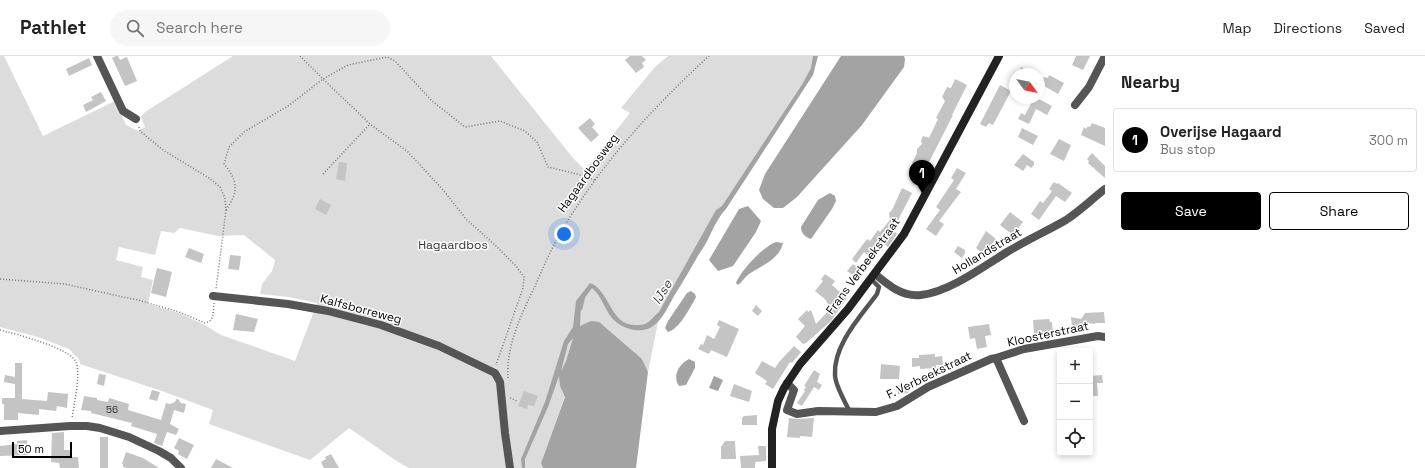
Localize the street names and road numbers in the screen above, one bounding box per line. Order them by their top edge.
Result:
street label: Hagaardbosweg [554,130,622,216]
street label: Frans Verbeekstraat [822,214,904,318]
street label: Hollandstraat [949,224,1025,278]
street label: Kalfsborreweg [318,290,404,328]
street label: Kloosterstraat [1006,318,1090,350]
street label: F. Verbeekstraat [884,347,974,403]

